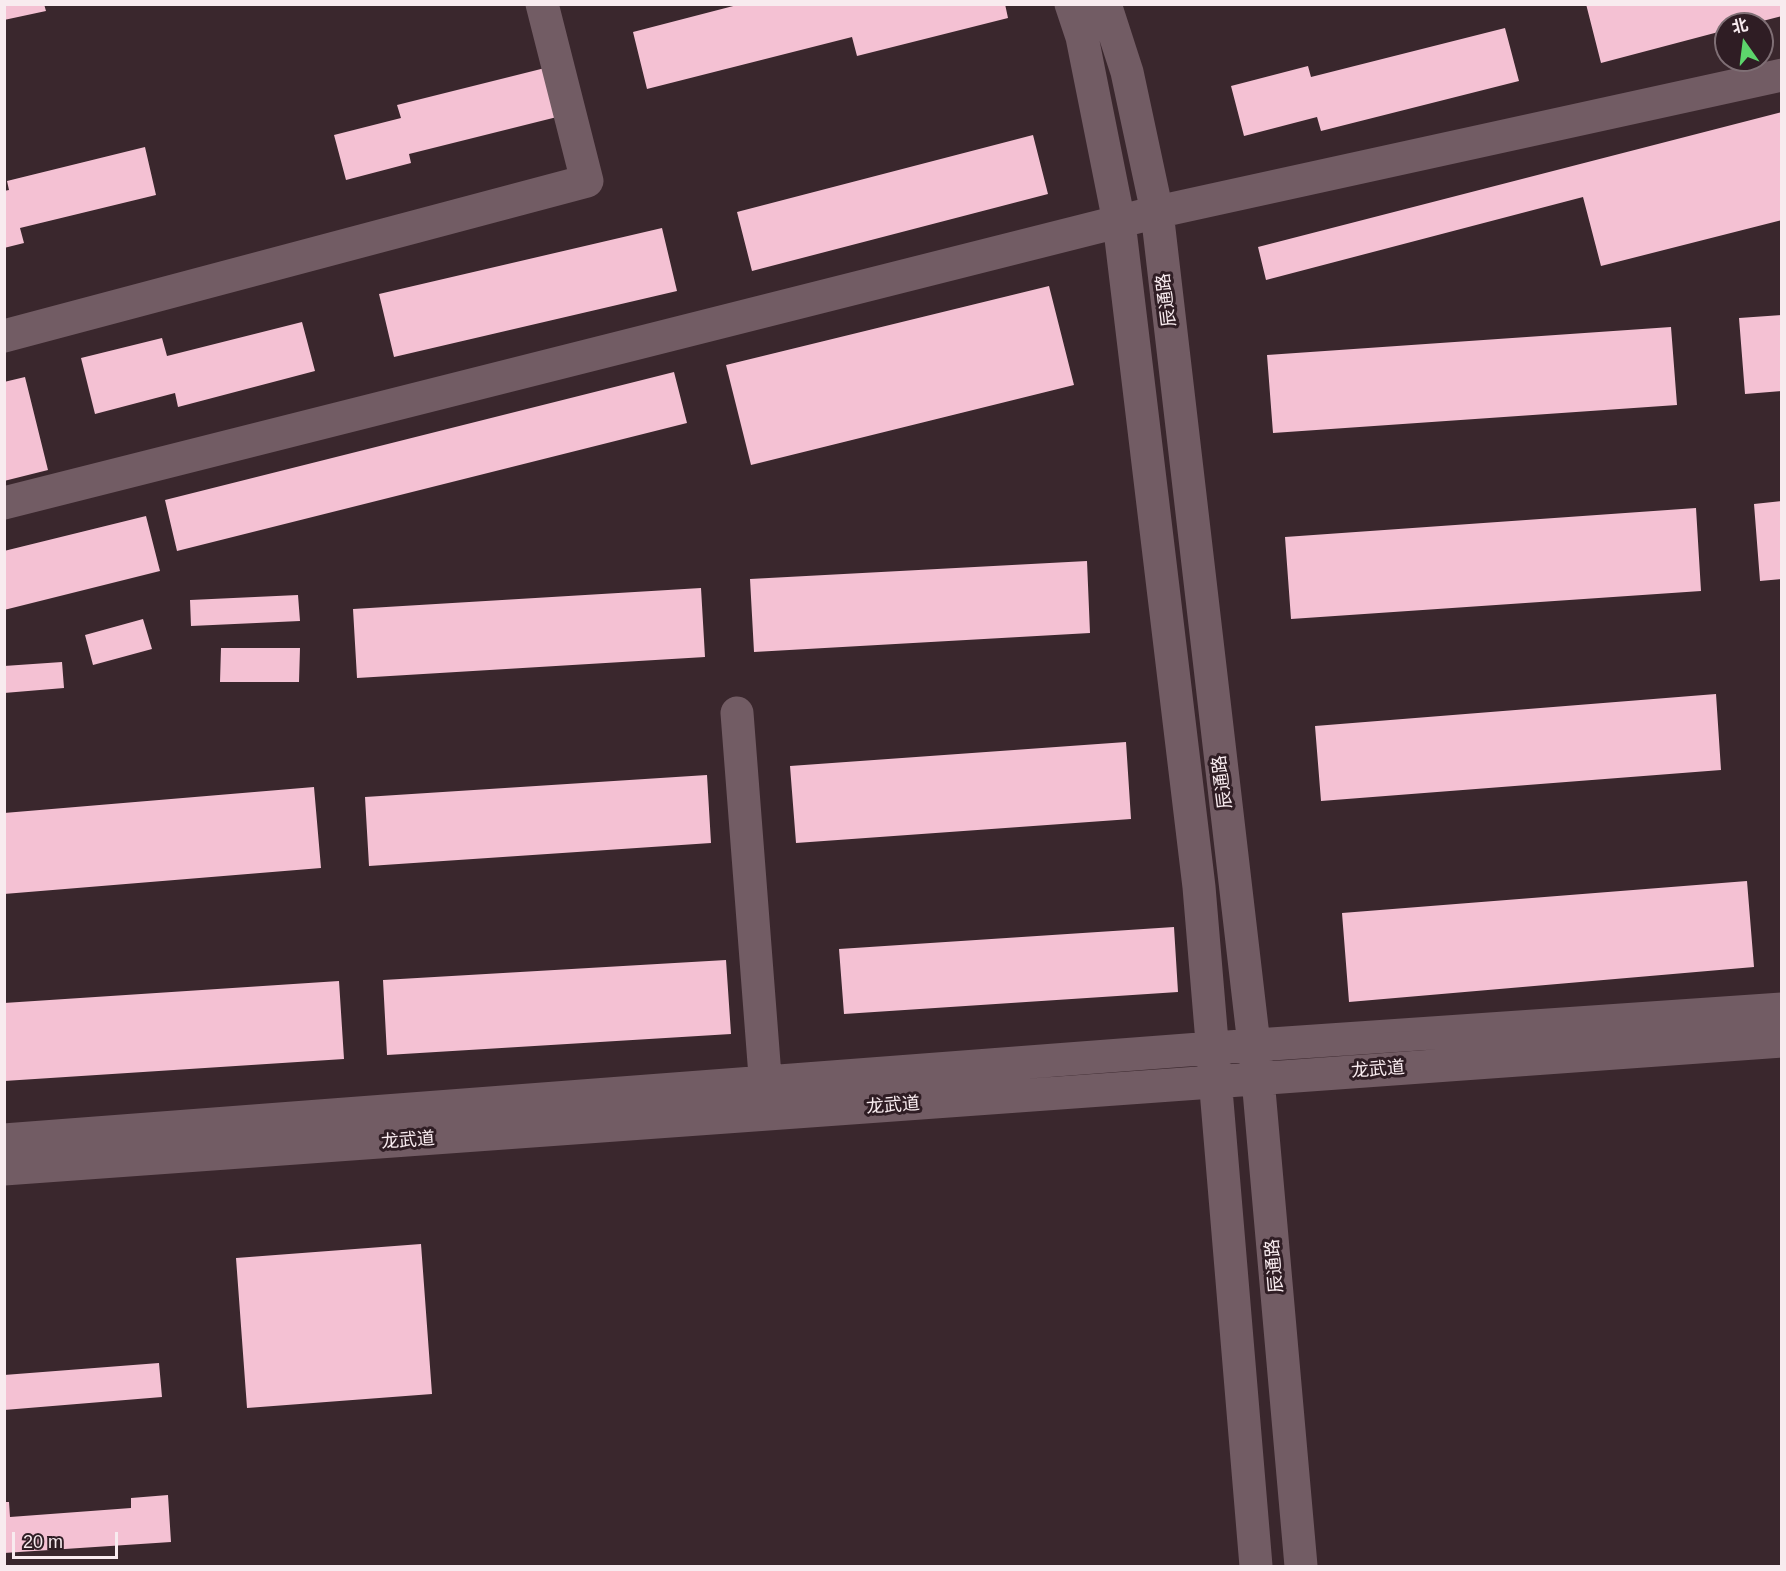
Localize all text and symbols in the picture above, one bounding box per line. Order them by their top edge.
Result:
north arrow [1714,12,1774,72]
text: 北 [1730,16,1750,36]
street label: 辰通路 [1153,272,1181,328]
street label: 辰通路 [1209,754,1237,810]
street label: 龙武道 [1350,1057,1406,1083]
street label: 龙武道 [865,1093,921,1119]
street label: 龙武道 [380,1128,436,1154]
street label: 辰通路 [1262,1238,1288,1294]
scale bar [15,1520,122,1558]
text: 20 m [23,1532,63,1552]

